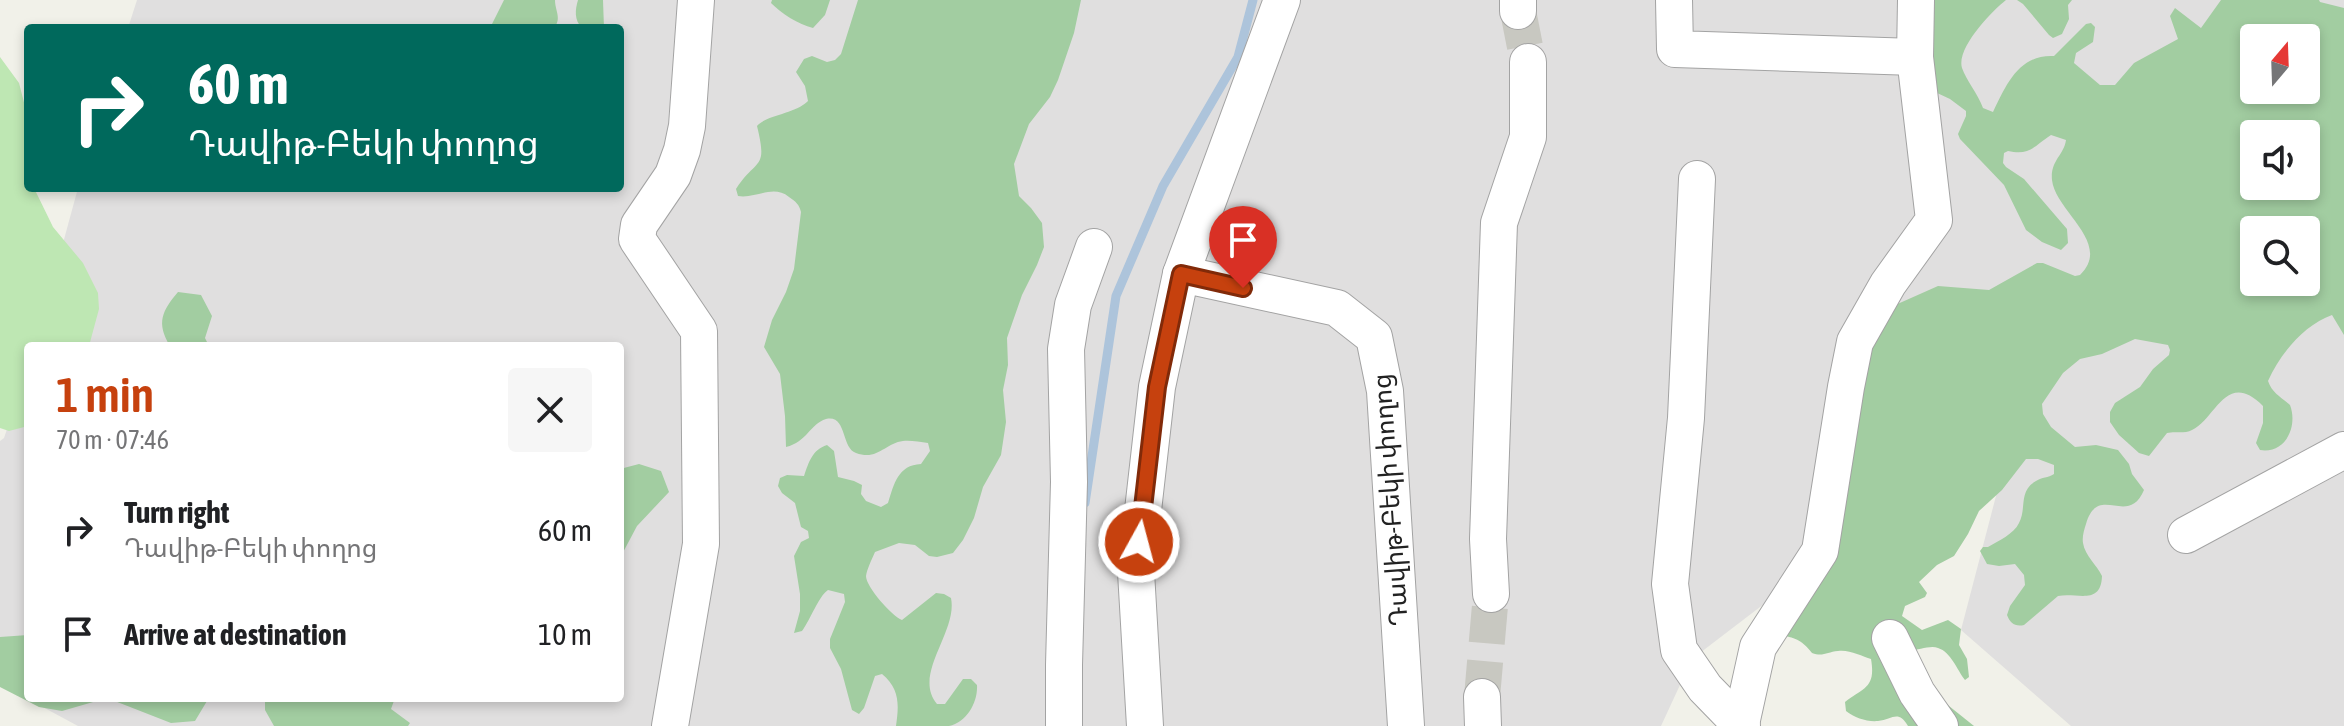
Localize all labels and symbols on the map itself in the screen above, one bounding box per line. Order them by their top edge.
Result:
north arrow [2240,24,2320,104]
pin [1209,206,1277,288]
street label: Դավիթ-Բեկի փողոց [1366,373,1414,627]
position arrow [1097,500,1181,584]

